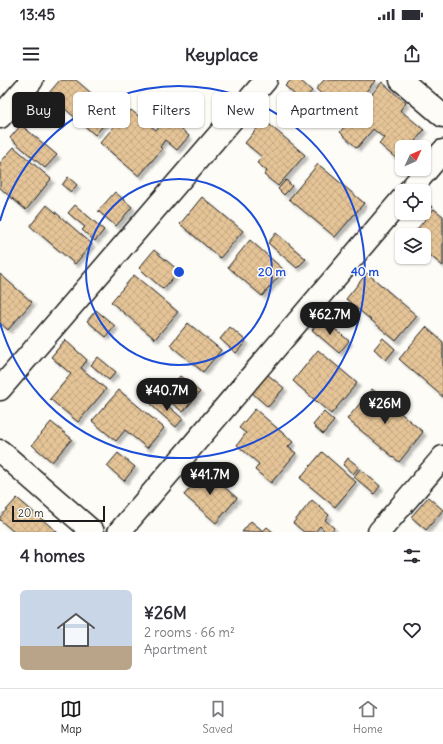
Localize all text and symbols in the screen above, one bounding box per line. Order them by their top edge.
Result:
text: 13:45 [20,5,55,24]
icon: menu [20,43,42,65]
text: Keyplace [185,43,258,66]
icon: share [401,43,423,65]
chip: Buy [12,92,65,128]
chip: Rent [73,92,130,128]
chip: Filters [138,92,204,128]
chip: New [212,92,269,128]
chip: Apartment [277,92,373,128]
north arrow [395,140,431,176]
map controls [395,140,431,264]
button: locate [395,184,431,220]
button: layers [395,228,431,264]
text: 20 m [258,264,286,279]
text: 40 m [351,264,380,279]
centre of rings [172,265,186,279]
pin: ¥62.7M [297,302,363,336]
text: ¥62.7M [309,306,351,323]
pin: ¥40.7M [134,378,200,412]
text: ¥40.7M [145,382,189,399]
pin: ¥26M [361,391,409,425]
text: ¥26M [369,395,401,412]
pin: ¥41.7M [177,462,243,496]
text: ¥41.7M [190,466,230,483]
scale bar [12,504,105,523]
text: 20 m [18,506,44,520]
text: 4 homes [20,545,85,567]
icon: filters [401,545,423,567]
text: ¥26M [144,602,187,624]
icon: home [52,606,100,654]
icon: heart [401,619,423,641]
text: 2 rooms · 66 m² [144,624,235,641]
text: Apartment [144,641,207,658]
tab: Map [60,698,82,736]
tab: Saved [203,698,233,736]
tab: Home [353,698,383,736]

